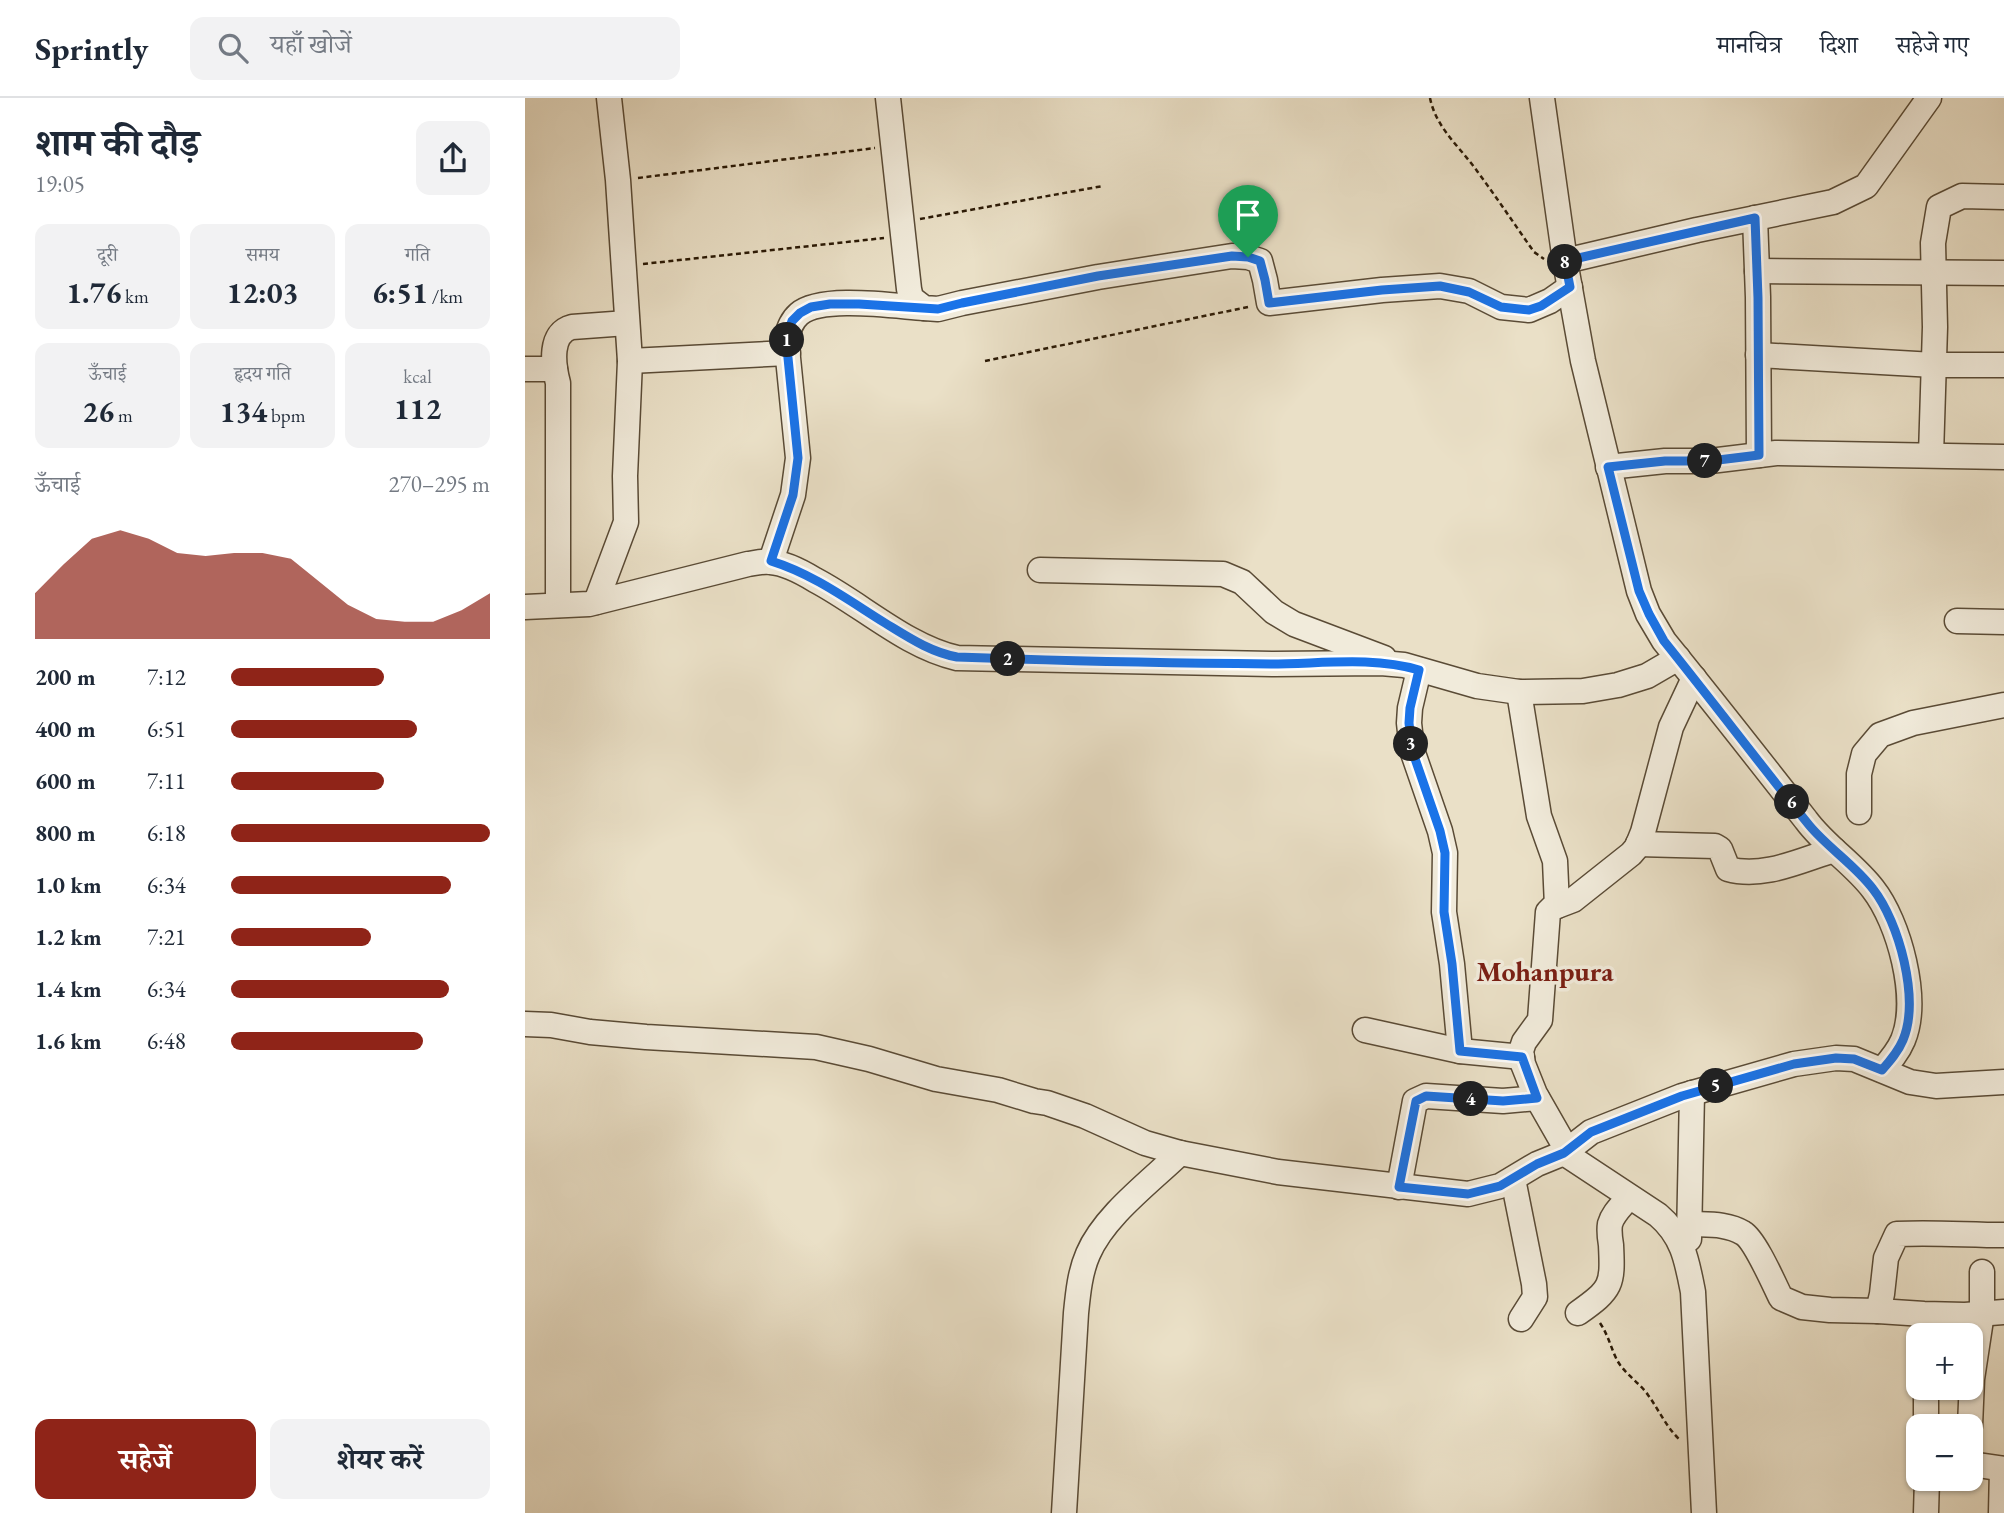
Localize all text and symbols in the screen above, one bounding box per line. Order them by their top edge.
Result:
search box [190,17,680,80]
text: Sprintly [35,27,148,70]
text: यहाँ खोजें [270,27,352,61]
icon: search [214,29,252,67]
text: मानचित्र [1717,29,1782,60]
text: दिशा [1820,29,1858,60]
text: सहेजे गए [1896,29,1969,60]
text: शाम की दौड़ [35,118,199,167]
button: share [416,121,490,195]
text: 19:05 [35,169,85,199]
pin [1218,185,1278,257]
icon: arrive [1229,196,1267,234]
text: दूरी [97,242,118,267]
text: समय [246,242,279,267]
text: गति [405,242,430,267]
pin: 8 [1548,244,1583,280]
text: 8 [1559,249,1570,274]
text: 1.76 [66,273,121,312]
text: 12:03 [227,273,298,312]
text: 6:51 [372,273,428,312]
text: km [121,284,149,309]
text: /km [428,284,463,309]
pin: 1 [769,322,805,358]
text: 1 [781,327,792,352]
text: ऊँचाई [89,361,126,386]
text: हृदय गति [234,361,291,386]
text: kcal [403,364,432,389]
text: 112 [394,389,441,428]
text: 26 [82,392,114,431]
text: 134 [220,392,267,431]
text: m [114,403,133,428]
text: bpm [267,403,305,428]
pin: 7 [1687,444,1723,478]
text: 7 [1699,448,1710,473]
text: ऊँचाई [35,469,80,499]
text: 270–295 m [389,469,490,499]
pin: 2 [991,642,1025,676]
text: 2 [1002,646,1013,671]
text: 200 m [35,662,96,692]
text: 7:12 [147,662,186,692]
text: 400 m [35,714,96,744]
text: 6:51 [147,714,186,744]
pin: 3 [1393,726,1428,762]
text: 3 [1405,731,1416,756]
text: 600 m [35,766,96,796]
text: 7:11 [147,766,186,796]
pin: 6 [1775,784,1809,820]
text: 6 [1786,789,1797,814]
text: 800 m [35,818,96,848]
text: 6:18 [147,818,186,848]
text: 1.0 km [35,870,102,900]
text: 6:34 [147,870,186,900]
text: 1.2 km [35,922,102,952]
text: 7:21 [147,922,186,952]
district label: Mohanpura [1476,953,1614,989]
text: 1.4 km [35,974,102,1004]
text: 6:34 [147,974,186,1004]
text: 1.6 km [35,1026,102,1056]
text: 6:48 [147,1026,186,1056]
pin: 5 [1699,1068,1733,1104]
text: 5 [1710,1073,1721,1098]
pin: 4 [1453,1082,1489,1116]
text: 4 [1465,1086,1476,1111]
map controls [1906,1323,1983,1491]
button: + [1906,1323,1983,1400]
button: − [1906,1414,1983,1491]
button: सहेजें [35,1419,256,1499]
button: शेयर करें [270,1419,490,1499]

